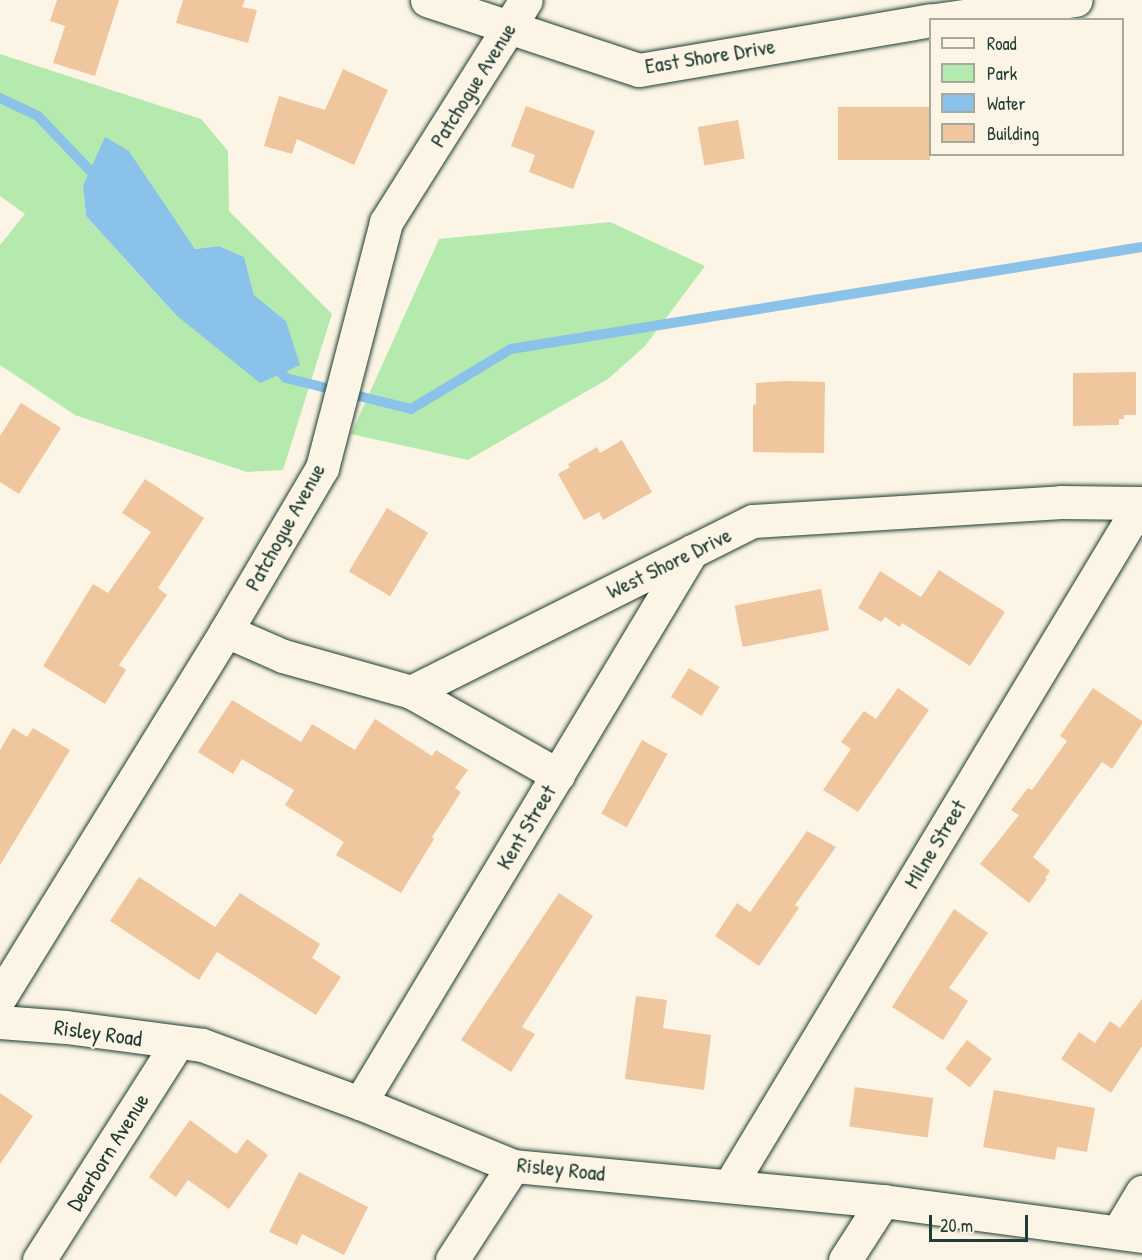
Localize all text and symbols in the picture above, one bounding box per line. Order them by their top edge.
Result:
street label: Patchogue Avenue [424,18,522,152]
legend [929,18,1124,156]
text: Road [987,31,1017,56]
street label: East Shore Drive [643,33,777,79]
text: Park [987,61,1017,86]
text: Water [987,91,1025,116]
text: Building [987,121,1039,146]
street label: Patchogue Avenue [239,459,331,595]
street label: West Shore Drive [602,521,736,605]
street label: Kent Street [490,780,562,874]
street label: Milne Street [898,795,972,893]
street label: Risley Road [52,1014,144,1052]
street label: Dearborn Avenue [61,1088,155,1216]
street label: Risley Road [516,1151,606,1187]
scale bar [932,1203,1031,1241]
text: 20 m [940,1213,973,1238]

